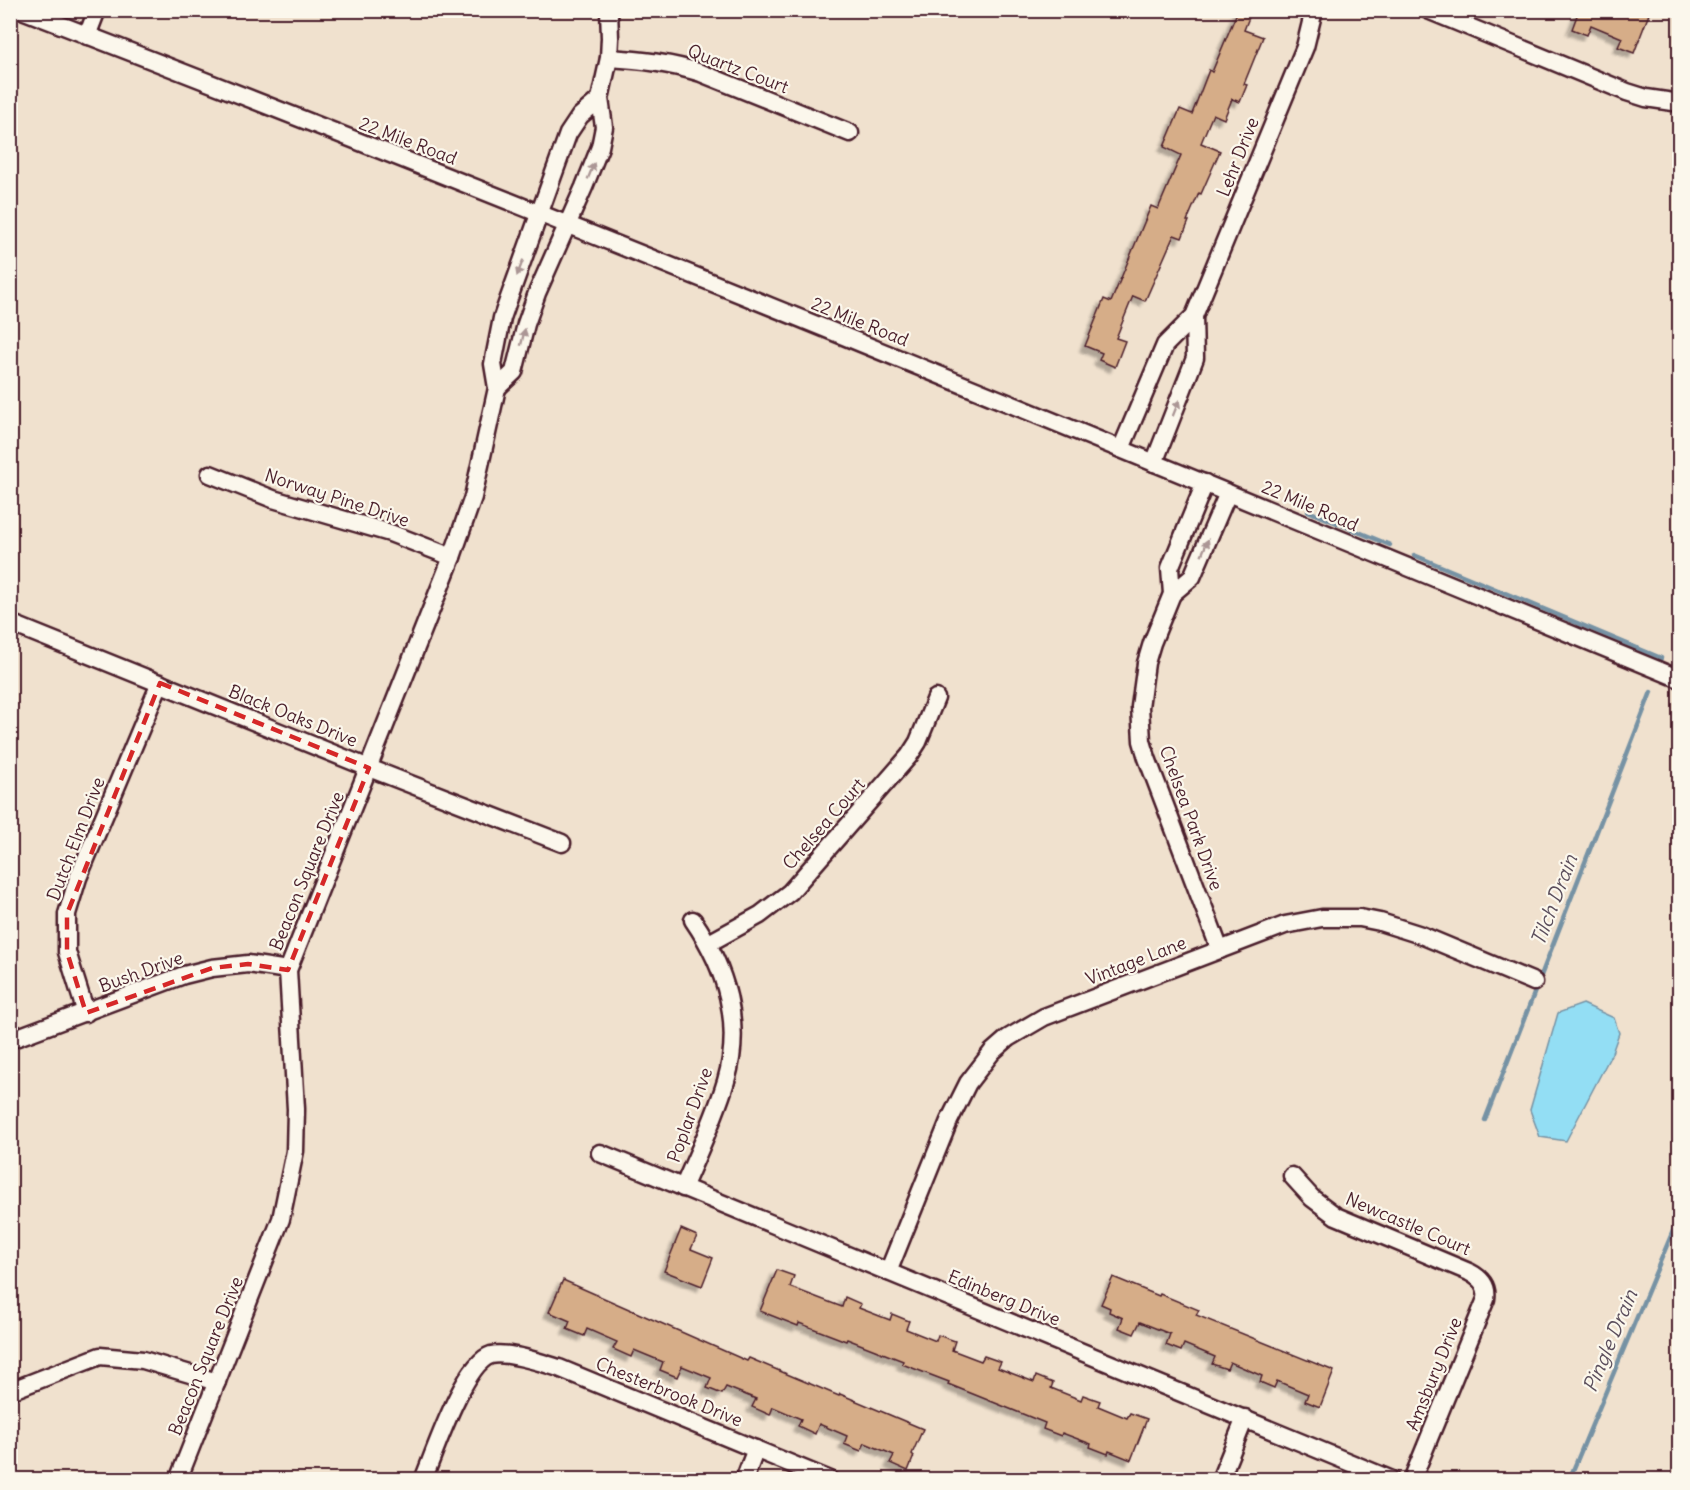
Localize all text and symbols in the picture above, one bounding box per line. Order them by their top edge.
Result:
street label: Quartz Court [684,39,792,98]
street label: 22 Mile Road [356,111,461,170]
street label: Lehr Drive [1211,114,1264,200]
one-way arrow [586,162,596,180]
one-way arrow [514,260,524,278]
street label: 22 Mile Road [808,292,913,352]
one-way arrow [518,328,528,346]
one-way arrow [1171,399,1181,417]
street label: Norway Pine Drive [262,463,412,532]
street label: 22 Mile Road [1258,475,1362,536]
one-way arrow [1200,538,1210,556]
street label: Black Oaks Drive [225,679,361,752]
street label: Chelsea Park Drive [1155,742,1228,893]
street label: Chelsea Court [778,773,870,874]
street label: Dutch Elm Drive [41,774,110,904]
street label: Beacon Square Drive [264,788,349,954]
water label: Tilch Drain [1525,850,1582,949]
street label: Vintage Lane [1082,931,1189,990]
street label: Bush Drive [96,946,186,997]
street label: Poplar Drive [662,1064,717,1165]
street label: Newcastle Court [1342,1187,1474,1260]
street label: Edinberg Drive [945,1265,1064,1330]
street label: Beacon Square Drive [163,1273,248,1439]
water label: Pingle Drain [1577,1285,1642,1396]
street label: Amsbury Drive [1400,1314,1467,1434]
street label: Chesterbrook Drive [592,1352,746,1431]

